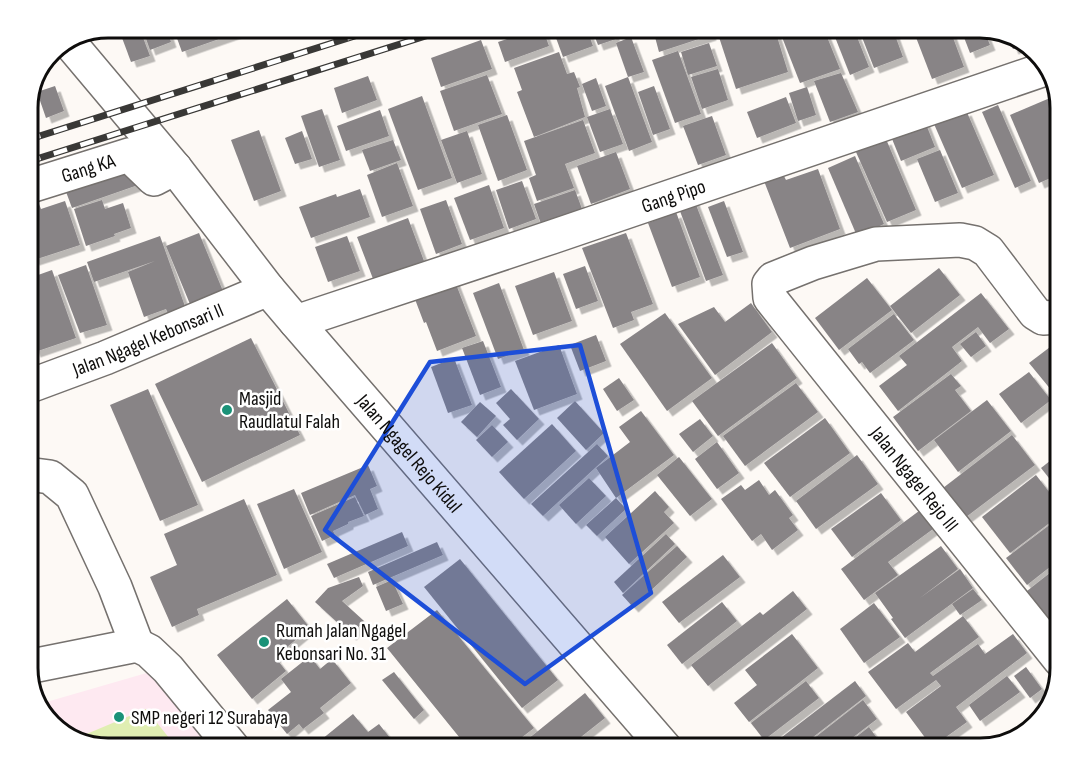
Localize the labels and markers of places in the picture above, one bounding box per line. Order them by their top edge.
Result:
place label: Masjid Raudlatul Falah [239,387,340,434]
marker: Masjid Raudlatul Falah [220,403,234,417]
place label: Rumah Jalan Ngagel Kebonsari No. 31 [276,619,406,666]
marker: Rumah Jalan Ngagel Kebonsari No. 31 [257,635,271,649]
place label: SMP negeri 12 Surabaya [131,706,288,730]
marker: SMP negeri 12 Surabaya [112,710,126,724]

